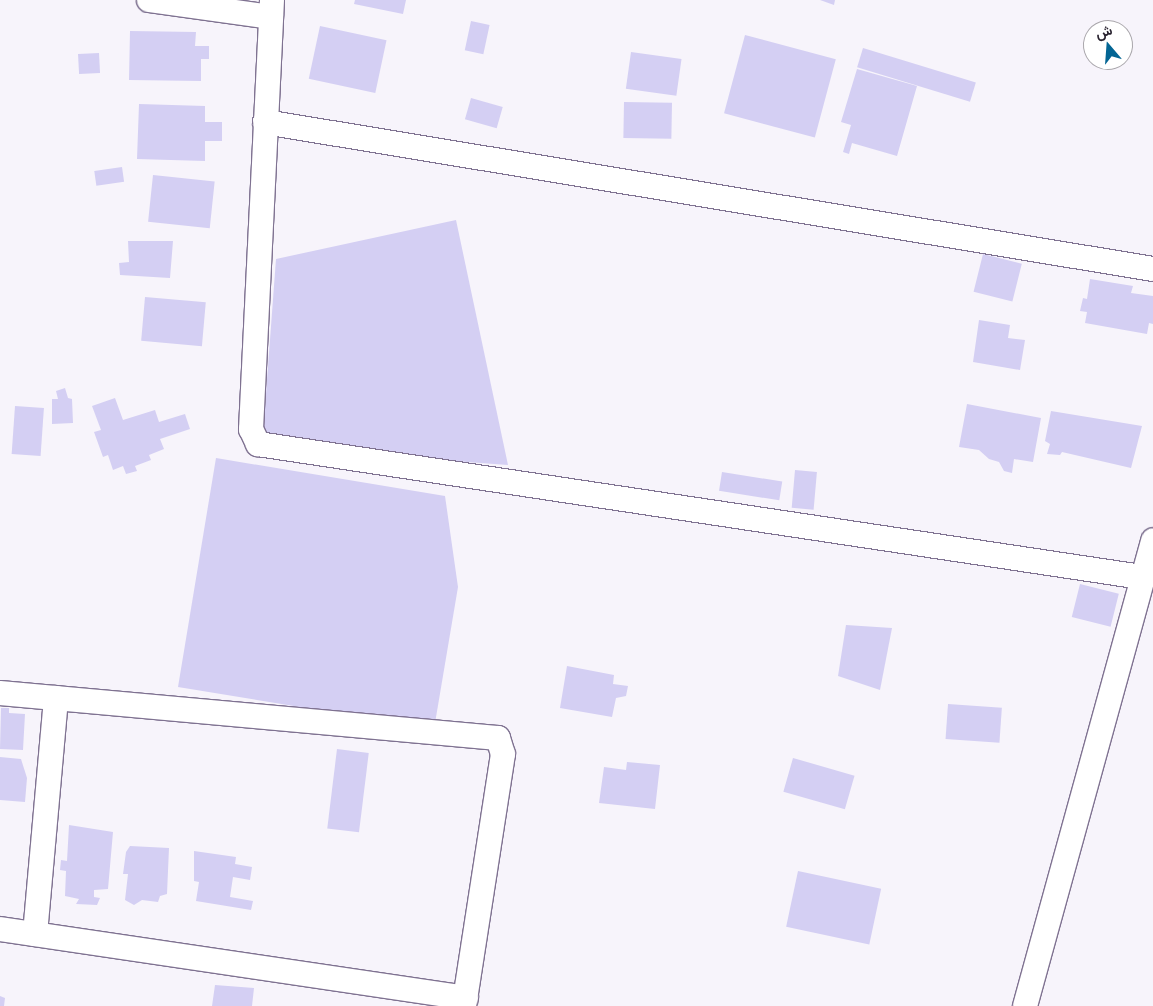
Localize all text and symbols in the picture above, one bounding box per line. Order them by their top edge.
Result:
north arrow [1083,20,1133,70]
text: ش [1093,21,1114,43]

